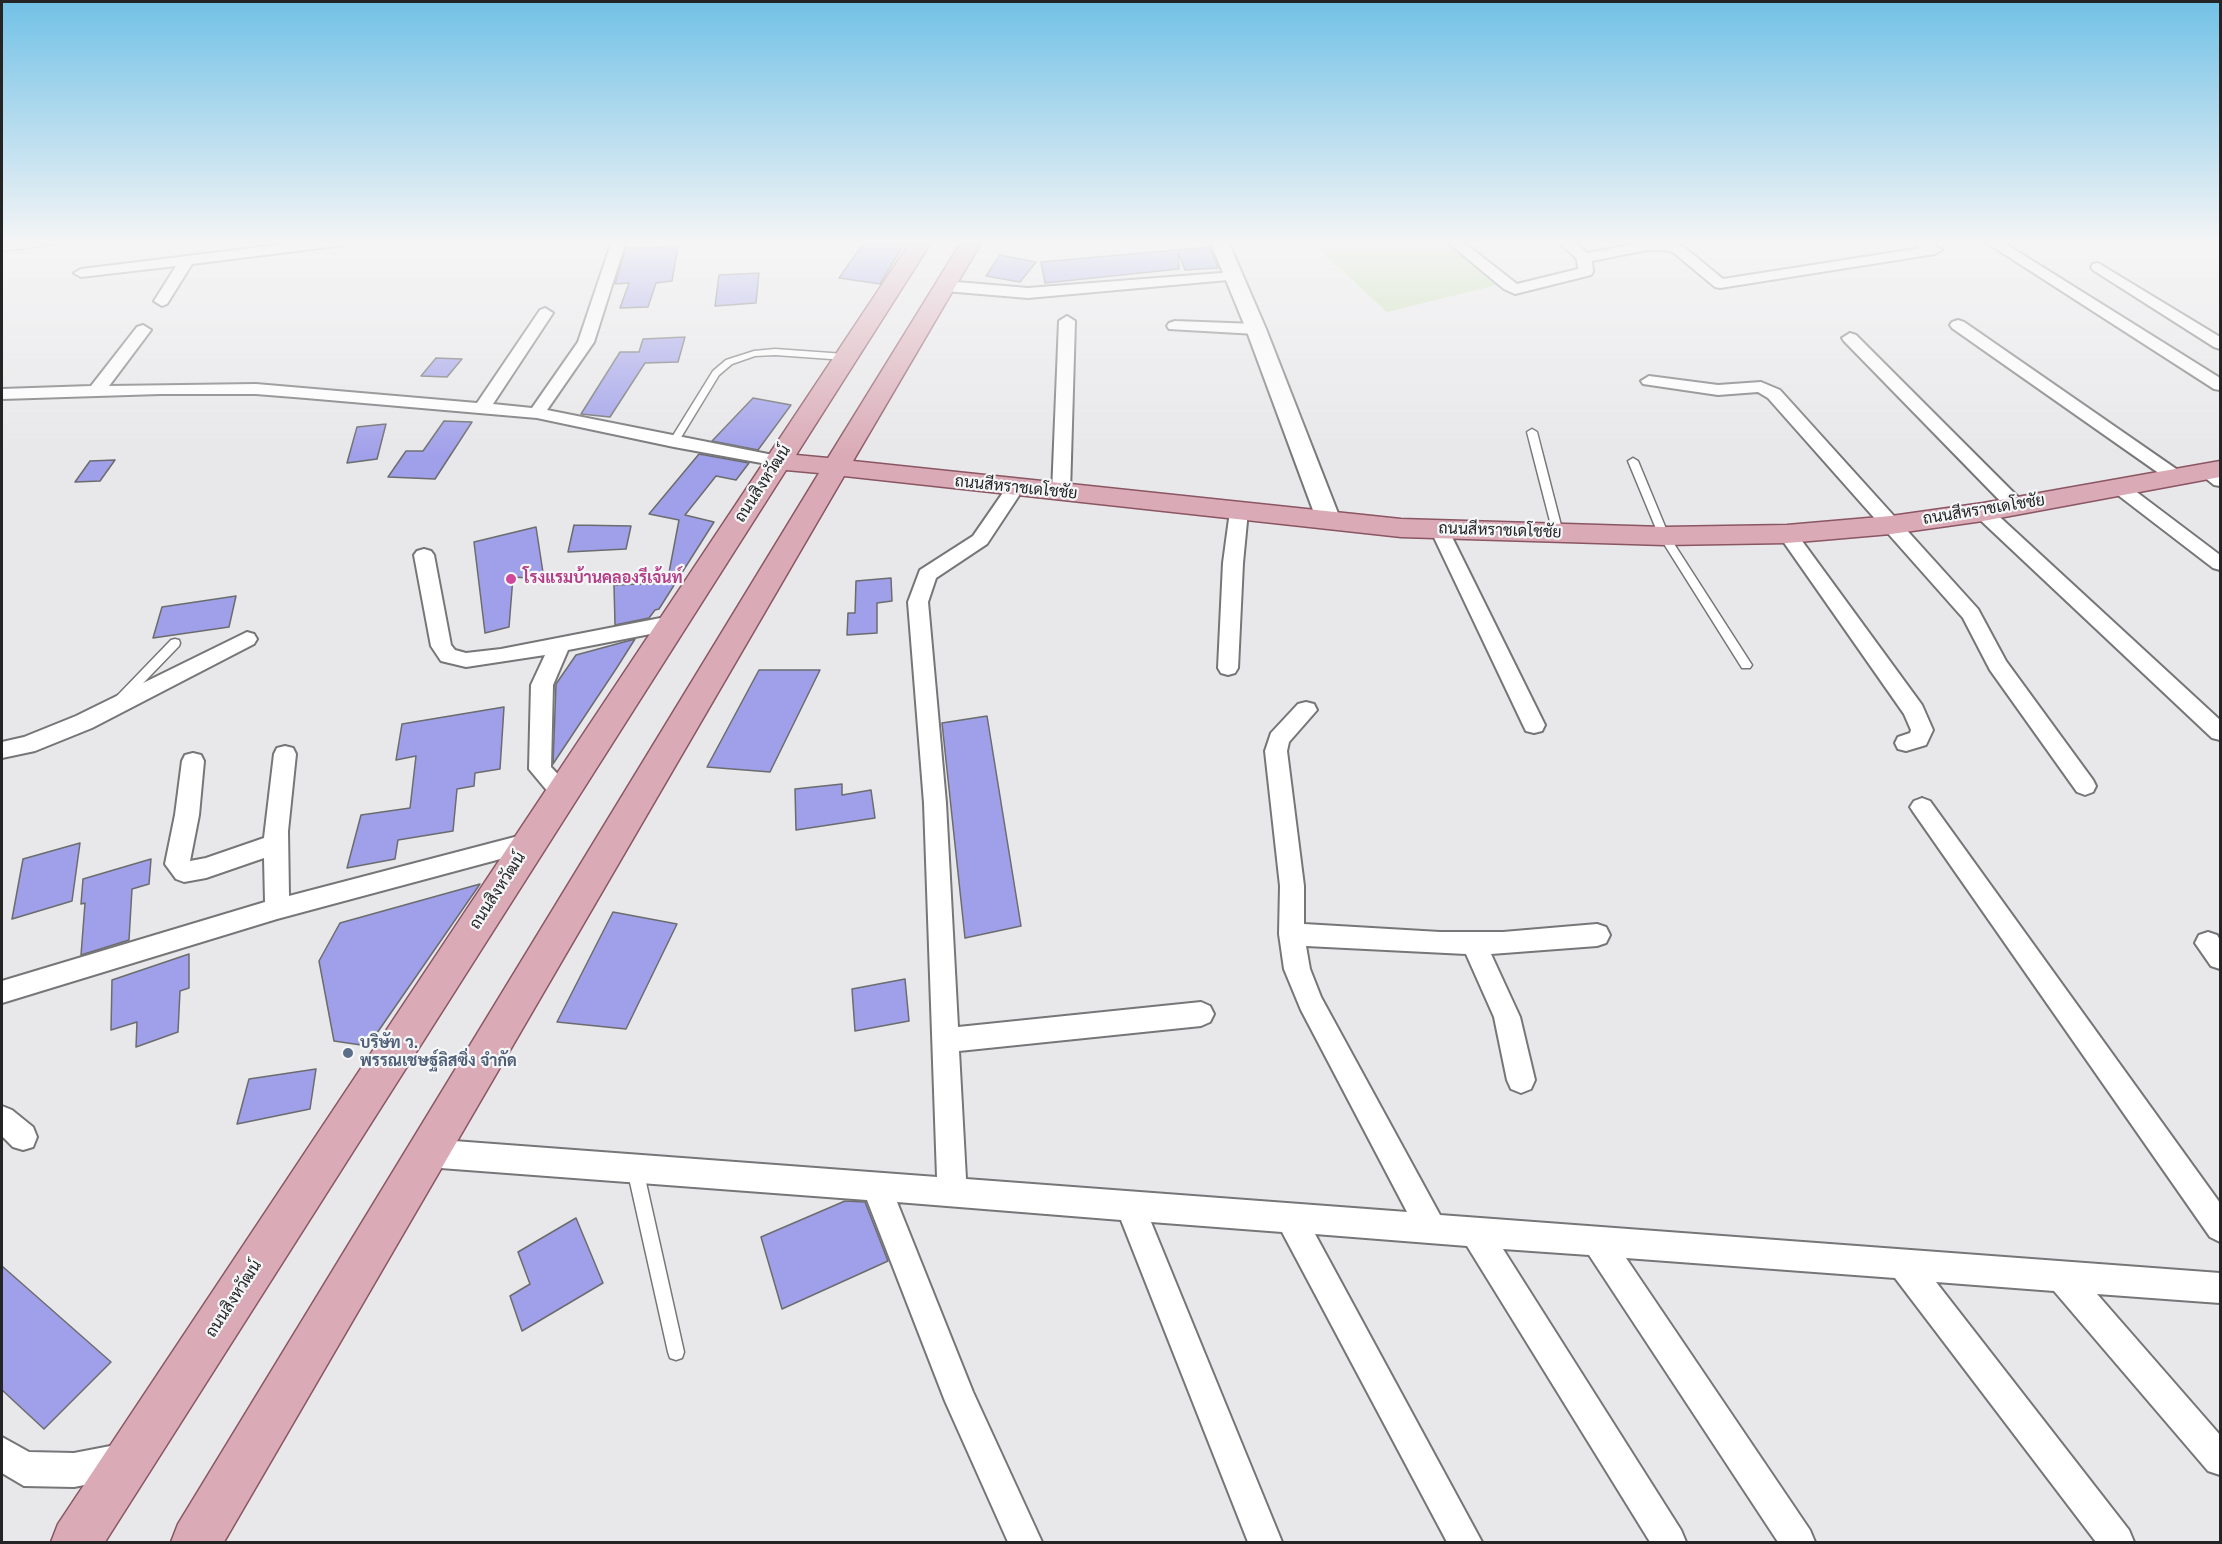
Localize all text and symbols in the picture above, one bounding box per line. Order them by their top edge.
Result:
street label: ถนนสิงหวัฒน์ [731,442,795,526]
street label: ถนนสีหราชเดโชชัย [954,472,1078,504]
street label: ถนนสีหราชเดโชชัย [1922,491,2046,529]
street label: ถนนสีหราชเดโชชัย [1438,519,1562,543]
place label: โรงแรมบ้านคลองรีเจ้นท์ [523,569,683,589]
marker: โรงแรมบ้านคลองรีเจ้นท์ [504,572,518,586]
street label: ถนนสิงหวัฒน์ [466,849,530,933]
place label: บริษัท ว. พรรณเชษฐ์ลิสซิ่ง จำกัด [360,1034,517,1072]
marker: บริษัท ว. พรรณเชษฐ์ลิสซิ่ง จำกัด [341,1046,355,1060]
street label: ถนนสิงหวัฒน์ [202,1257,266,1341]

